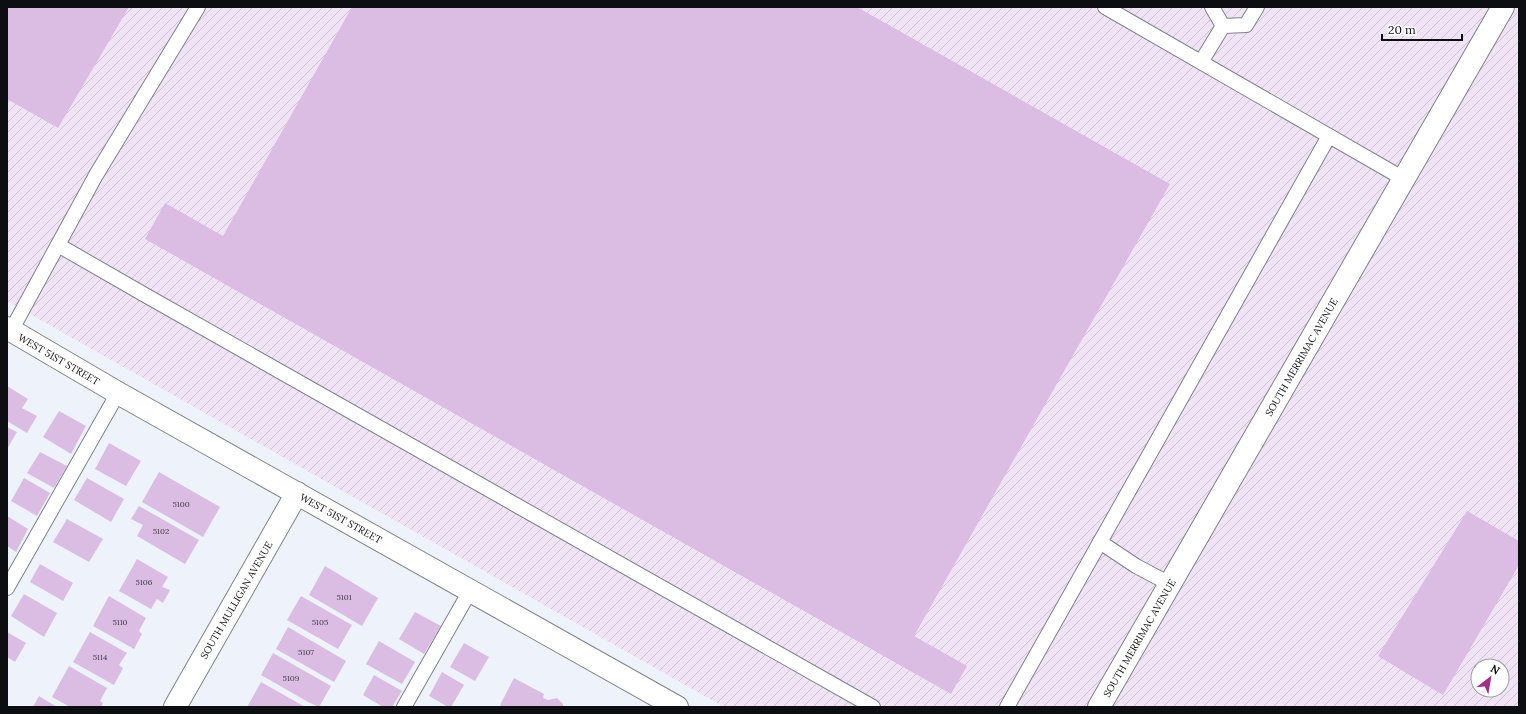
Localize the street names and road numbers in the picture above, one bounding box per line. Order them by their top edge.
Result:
street label: SOUTH MERRIMAC AVENUE [1262,296,1341,419]
street label: WEST 51ST STREET [16,331,102,388]
street label: WEST 51ST STREET [297,490,385,547]
street label: SOUTH MULLIGAN AVENUE [197,539,275,661]
street label: SOUTH MERRIMAC AVENUE [1100,577,1179,700]

